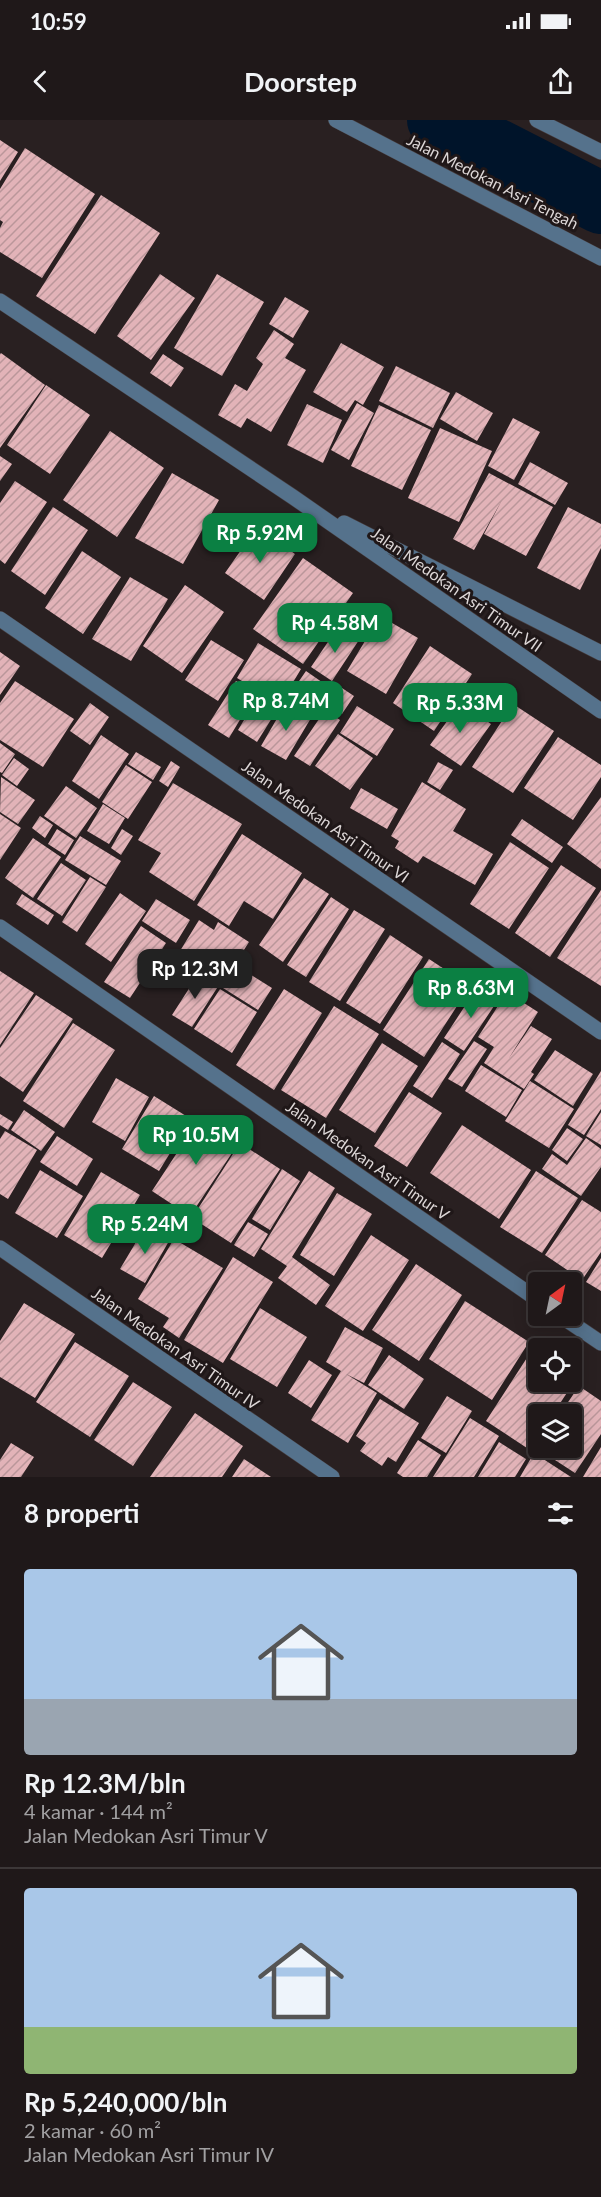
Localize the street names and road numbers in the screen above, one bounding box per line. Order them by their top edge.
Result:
street label: Jalan Medokan Asri Tengah [404,129,582,233]
street label: Jalan Medokan Asri Timur VII [368,523,546,655]
street label: Jalan Medokan Asri Timur VI [239,756,413,886]
street label: Jalan Medokan Asri Timur V [283,1096,453,1224]
street label: Jalan Medokan Asri Timur IV [89,1283,264,1413]

